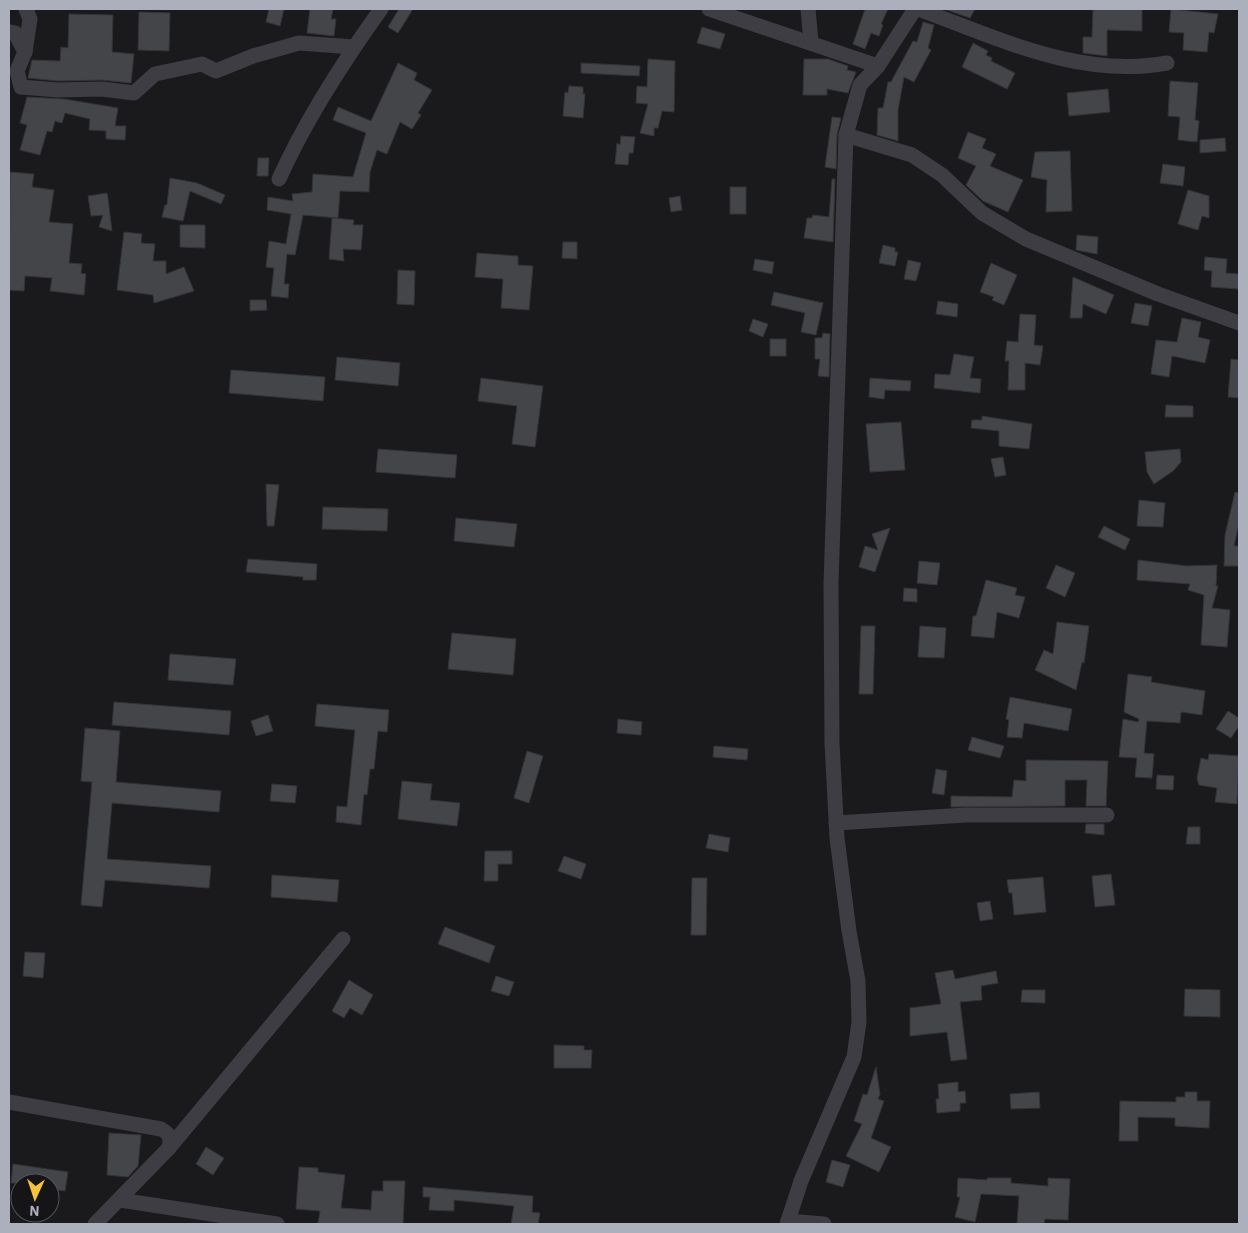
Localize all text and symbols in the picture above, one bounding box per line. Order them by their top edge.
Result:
north arrow [10,1173,60,1223]
text: N [29,1202,40,1220]

